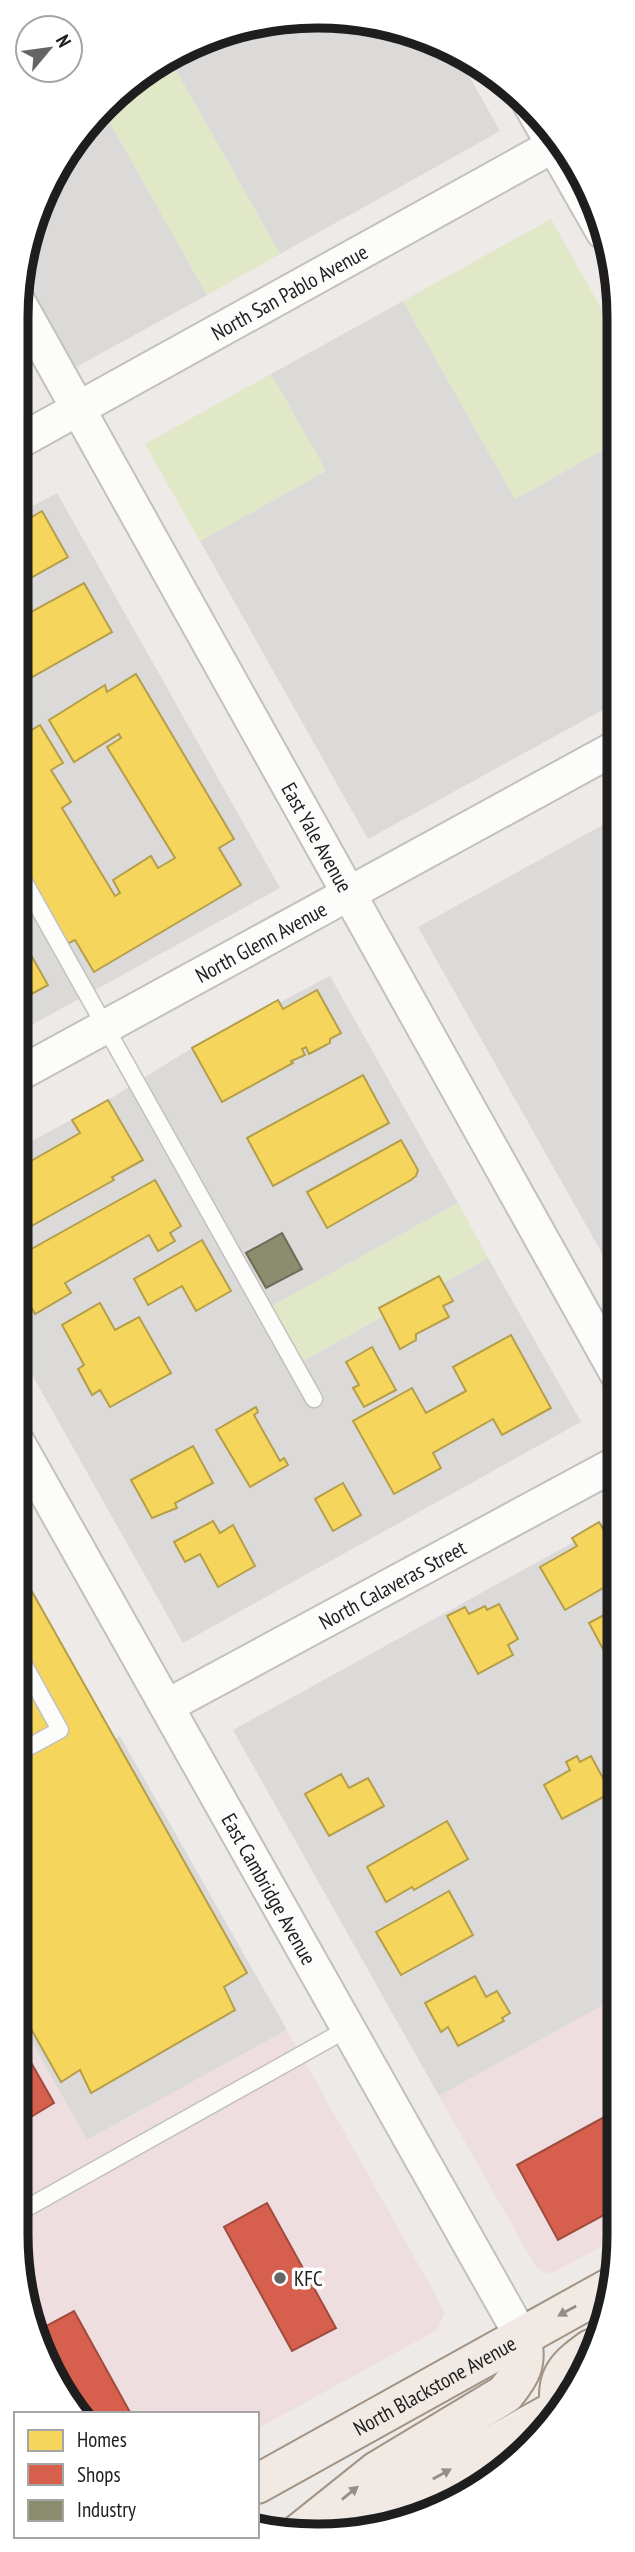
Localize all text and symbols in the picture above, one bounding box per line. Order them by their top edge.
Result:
north arrow [14,14,84,84]
text: N [51,30,77,51]
street label: North San Pablo Avenue [206,238,372,346]
street label: East Yale Avenue [276,777,359,897]
street label: North Glenn Avenue [191,895,331,988]
street label: North Calaveras Street [314,1534,471,1635]
street label: East Cambridge Avenue [216,1808,323,1969]
place label: KFC [294,2265,323,2292]
marker: KFC [272,2270,288,2286]
one-way arrow [558,2305,577,2317]
street label: North Blackstone Avenue [348,2329,520,2441]
legend [14,2412,259,2538]
text: Homes [77,2426,127,2453]
text: Shops [77,2461,121,2488]
one-way arrow [432,2468,451,2480]
one-way arrow [341,2486,359,2500]
text: Industry [77,2496,136,2523]

